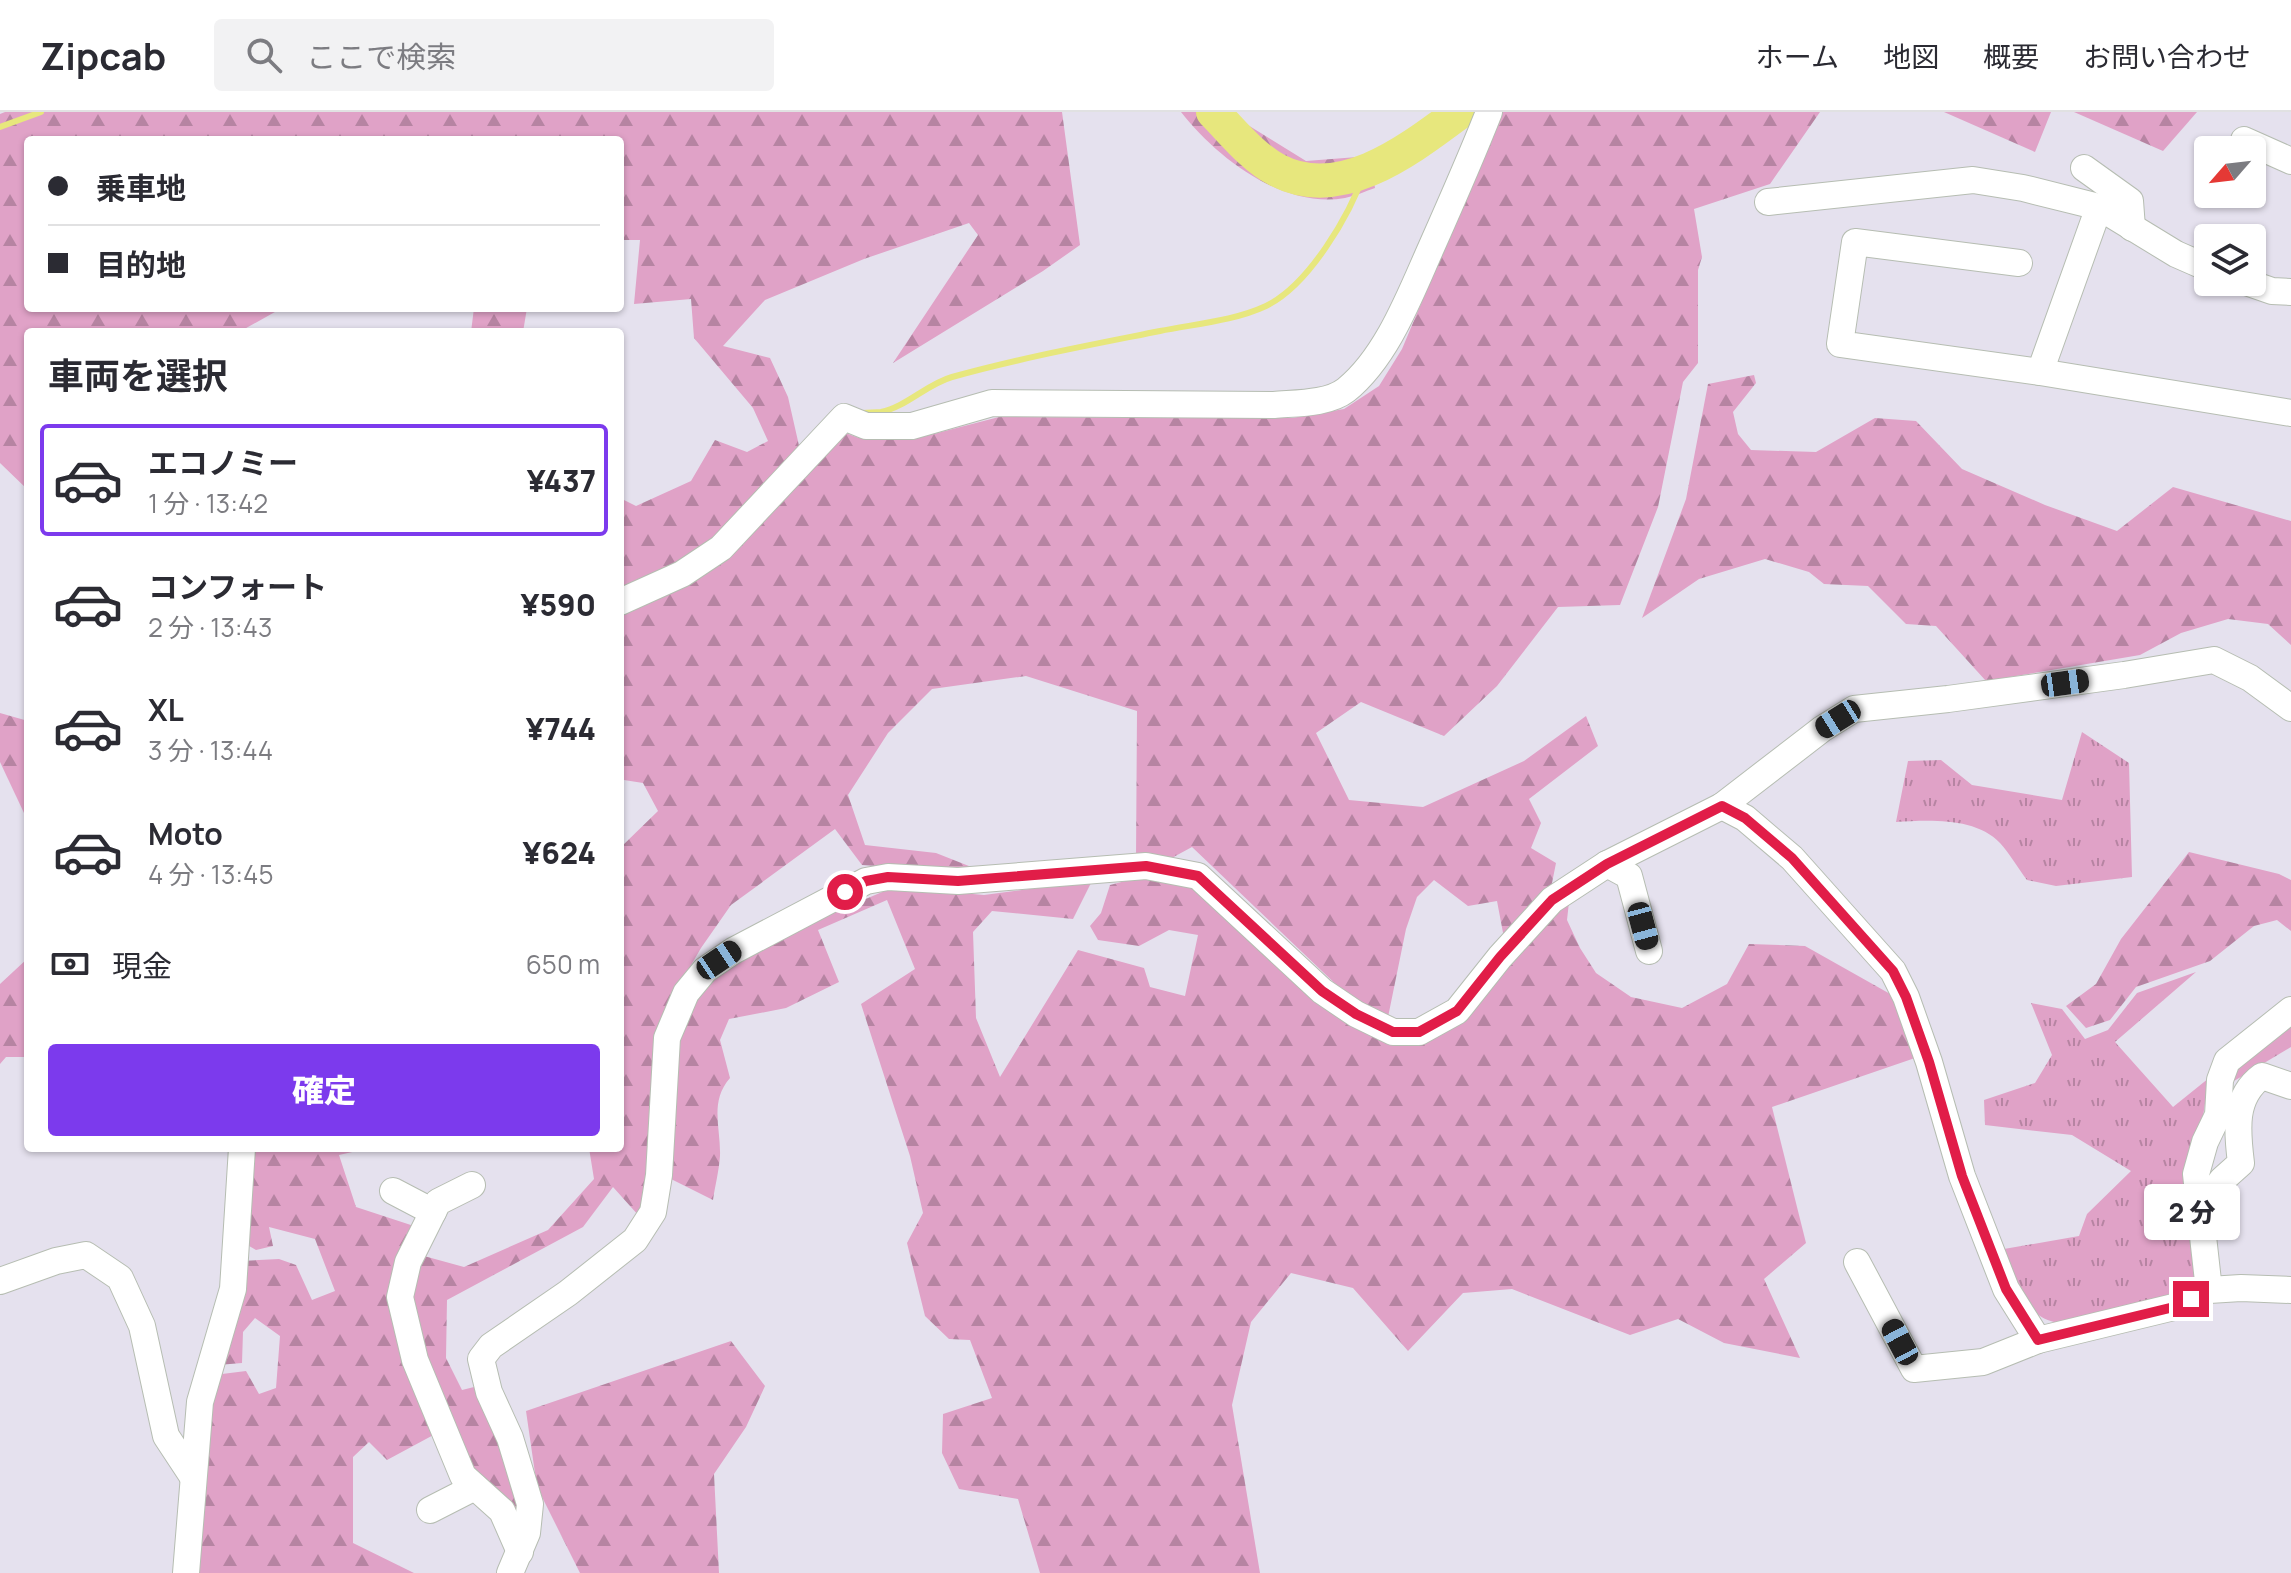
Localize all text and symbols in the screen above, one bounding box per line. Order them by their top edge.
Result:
search box [214,19,774,91]
text: Zipcab [40,29,166,81]
icon: search [242,33,286,77]
text: ここで検索 [306,36,456,77]
text: ホーム [1756,37,1839,75]
text: 地図 [1883,37,1939,75]
text: 概要 [1983,37,2039,75]
text: お問い合わせ [2083,37,2251,75]
north arrow [2194,136,2266,208]
map controls [2194,136,2266,296]
text: 乗車地 [96,167,186,208]
button: layers [2194,224,2266,296]
text: 目的地 [96,244,186,285]
text: 車両を選択 [48,351,228,400]
text: エコノミー [148,442,298,483]
icon: car [52,444,124,516]
text: ¥437 [527,460,596,501]
text: 1 分 · 13:42 [148,485,268,521]
text: コンフォート [148,566,327,607]
icon: car [52,568,124,640]
text: ¥590 [521,584,596,625]
text: 2 分 · 13:43 [148,609,272,645]
car [2040,668,2090,698]
text: XL [148,689,184,730]
icon: car [52,692,124,764]
car [1811,696,1865,742]
text: ¥744 [526,708,596,749]
text: 3 分 · 13:44 [148,732,273,768]
text: Moto [148,813,223,854]
icon: car [52,816,124,888]
text: ¥624 [522,832,596,873]
text: 4 分 · 13:45 [148,856,273,892]
route start [827,874,863,910]
car [1625,900,1661,952]
car [692,937,746,983]
icon: cash [48,942,92,986]
text: 現金 [112,945,172,986]
text: 650 m [526,946,600,982]
button: 確定 [48,1044,600,1136]
callout: 2 分 [2143,1183,2239,1239]
text: 2 分 [2169,1194,2215,1230]
route end [2173,1281,2209,1317]
car [1878,1315,1922,1369]

